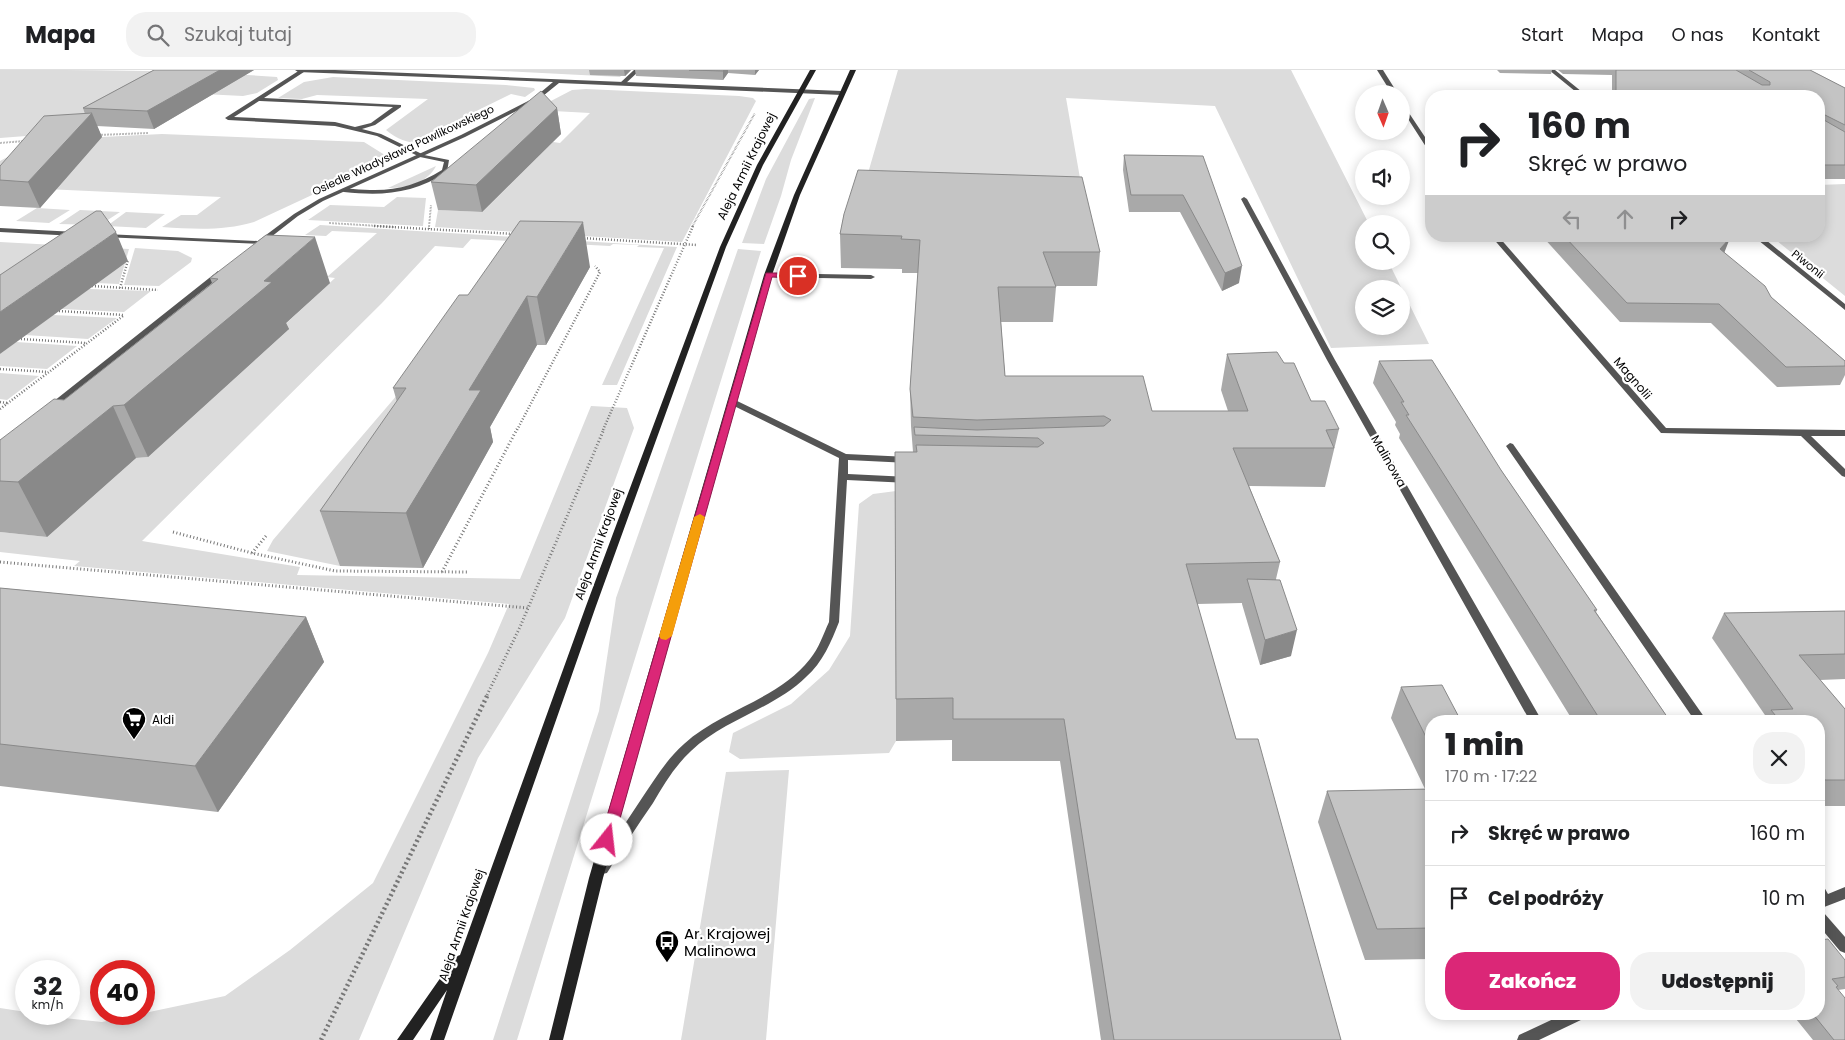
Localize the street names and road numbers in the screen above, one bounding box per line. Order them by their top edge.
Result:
street label: Osiedle Władysława Pawlikowskiego [309,101,497,199]
street label: Aleja Armii Krajowej [713,109,779,223]
street label: Piwonii [1788,246,1828,282]
street label: Magnolii [1610,353,1656,403]
street label: Malinowa [1367,432,1411,490]
street label: Aleja Armii Krajowej [570,486,626,602]
street label: Aleja Armii Krajowej [434,867,488,983]

